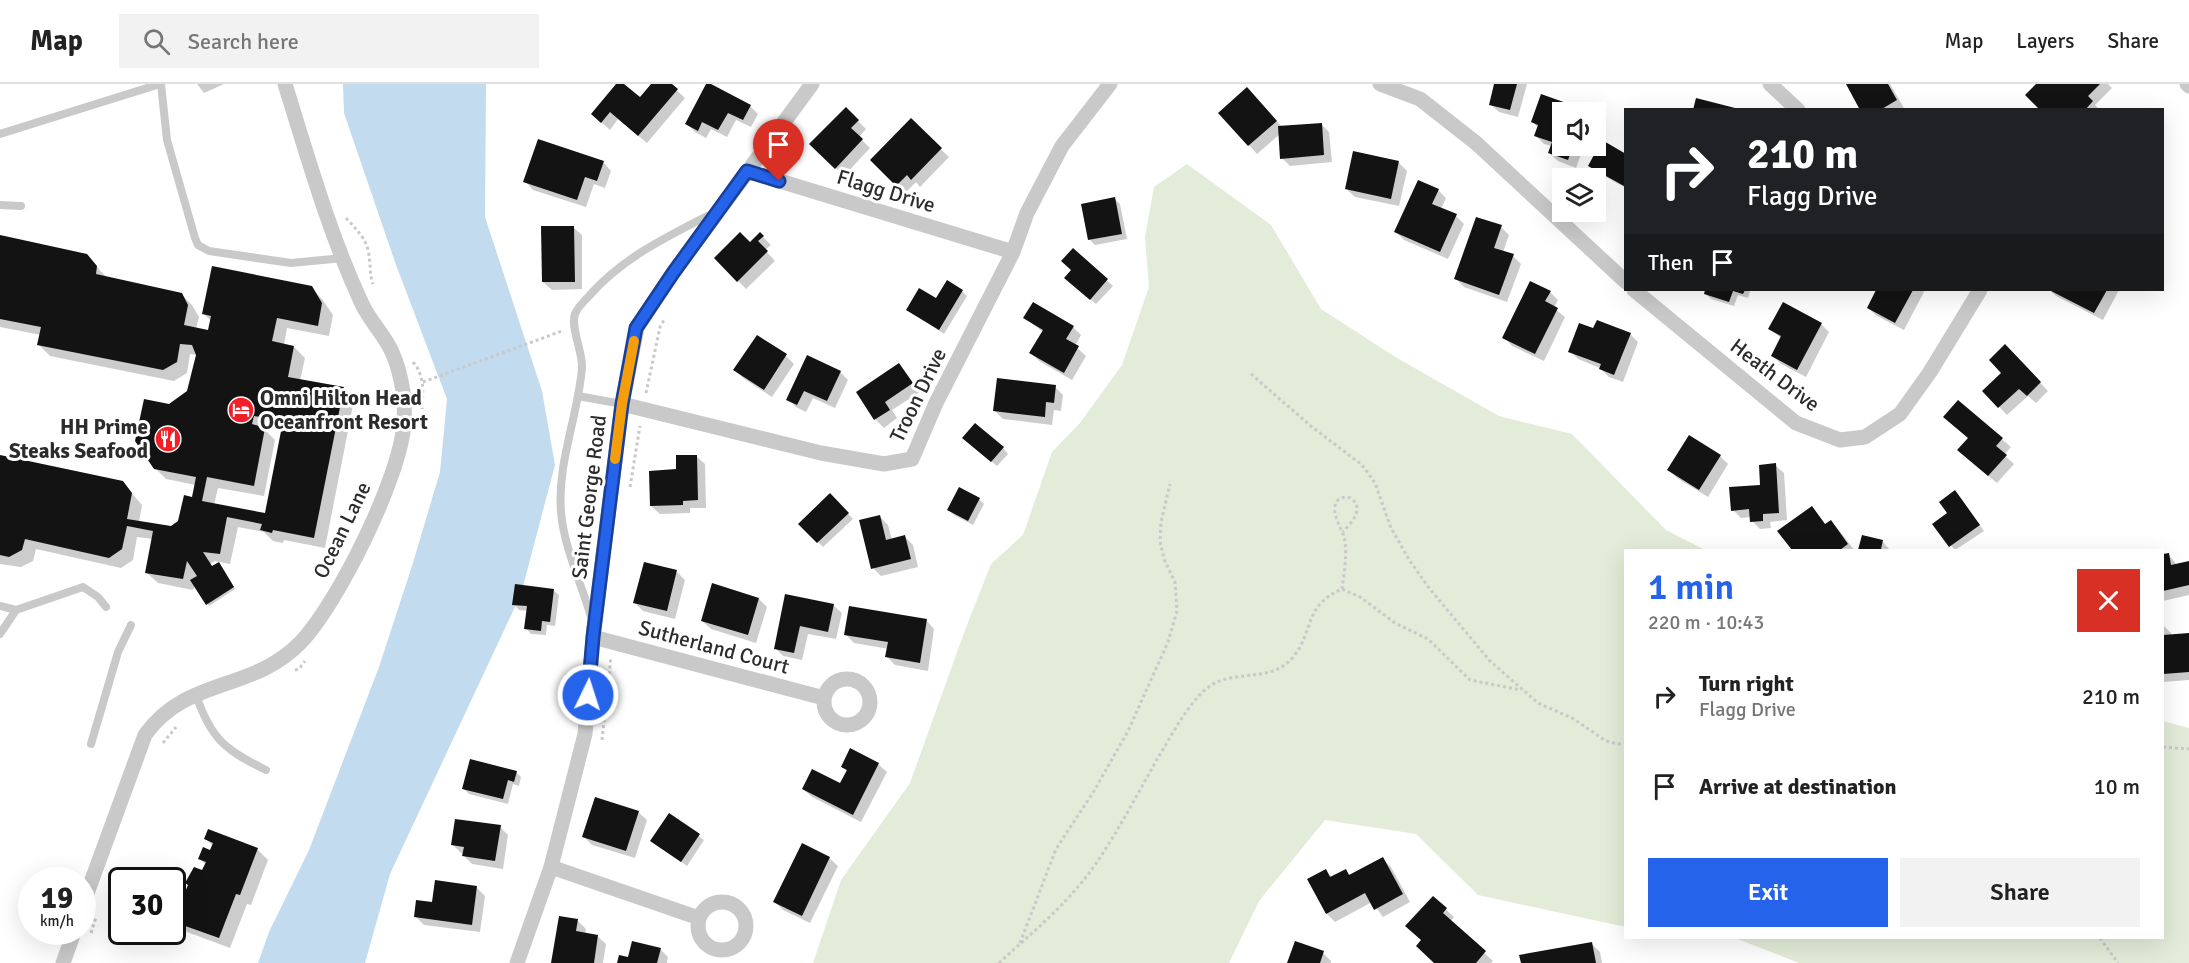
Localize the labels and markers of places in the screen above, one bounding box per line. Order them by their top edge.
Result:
pin [753,119,804,181]
place label: Omni Hilton Head Oceanfront Resort [260,385,428,435]
hotel icon: Omni Hilton Head Oceanfront Resort [226,395,256,425]
place label: HH Prime Steaks Seafood [9,414,148,464]
restaurant icon: HH Prime Steaks Seafood [153,424,183,454]

